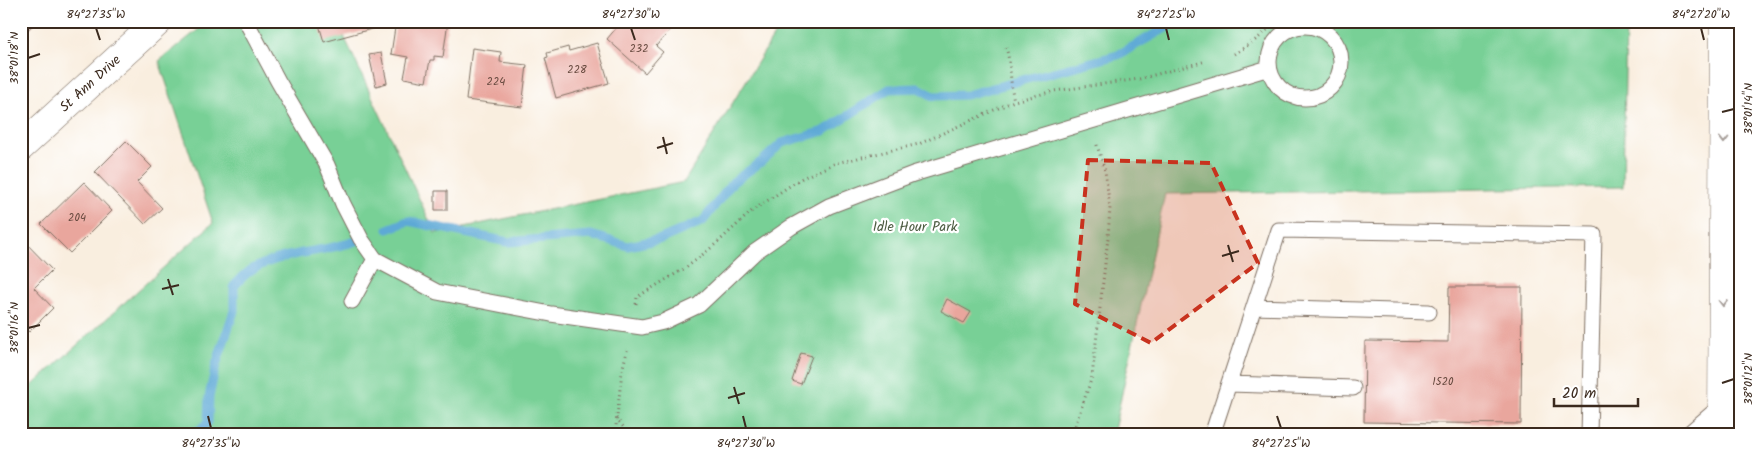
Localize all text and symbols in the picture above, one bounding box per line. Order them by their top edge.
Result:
text: 84°27'35"W [67,5,125,24]
text: 84°27'30"W [602,5,660,24]
text: 84°27'25"W [1137,5,1195,24]
text: 84°27'20"W [1672,5,1730,24]
text: 38°01'18"N [5,32,24,84]
house number: 232 [629,40,649,58]
street label: St Ann Drive [55,49,127,118]
house number: 228 [567,61,587,79]
house number: 224 [487,73,505,91]
text: 38°01'14"N [1739,83,1758,135]
one-way arrow [1719,136,1729,144]
house number: 204 [68,209,86,227]
park label: Idle Hour Park [873,216,958,238]
one-way arrow [1718,299,1728,307]
text: 38°01'16"N [5,302,24,354]
text: 38°01'12"N [1739,353,1758,405]
house number: 1520 [1432,373,1454,391]
scale bar [1554,376,1638,408]
text: 20 m [1562,382,1596,406]
text: 84°27'35"W [182,434,240,453]
text: 84°27'30"W [717,434,775,453]
text: 84°27'25"W [1252,434,1310,453]

